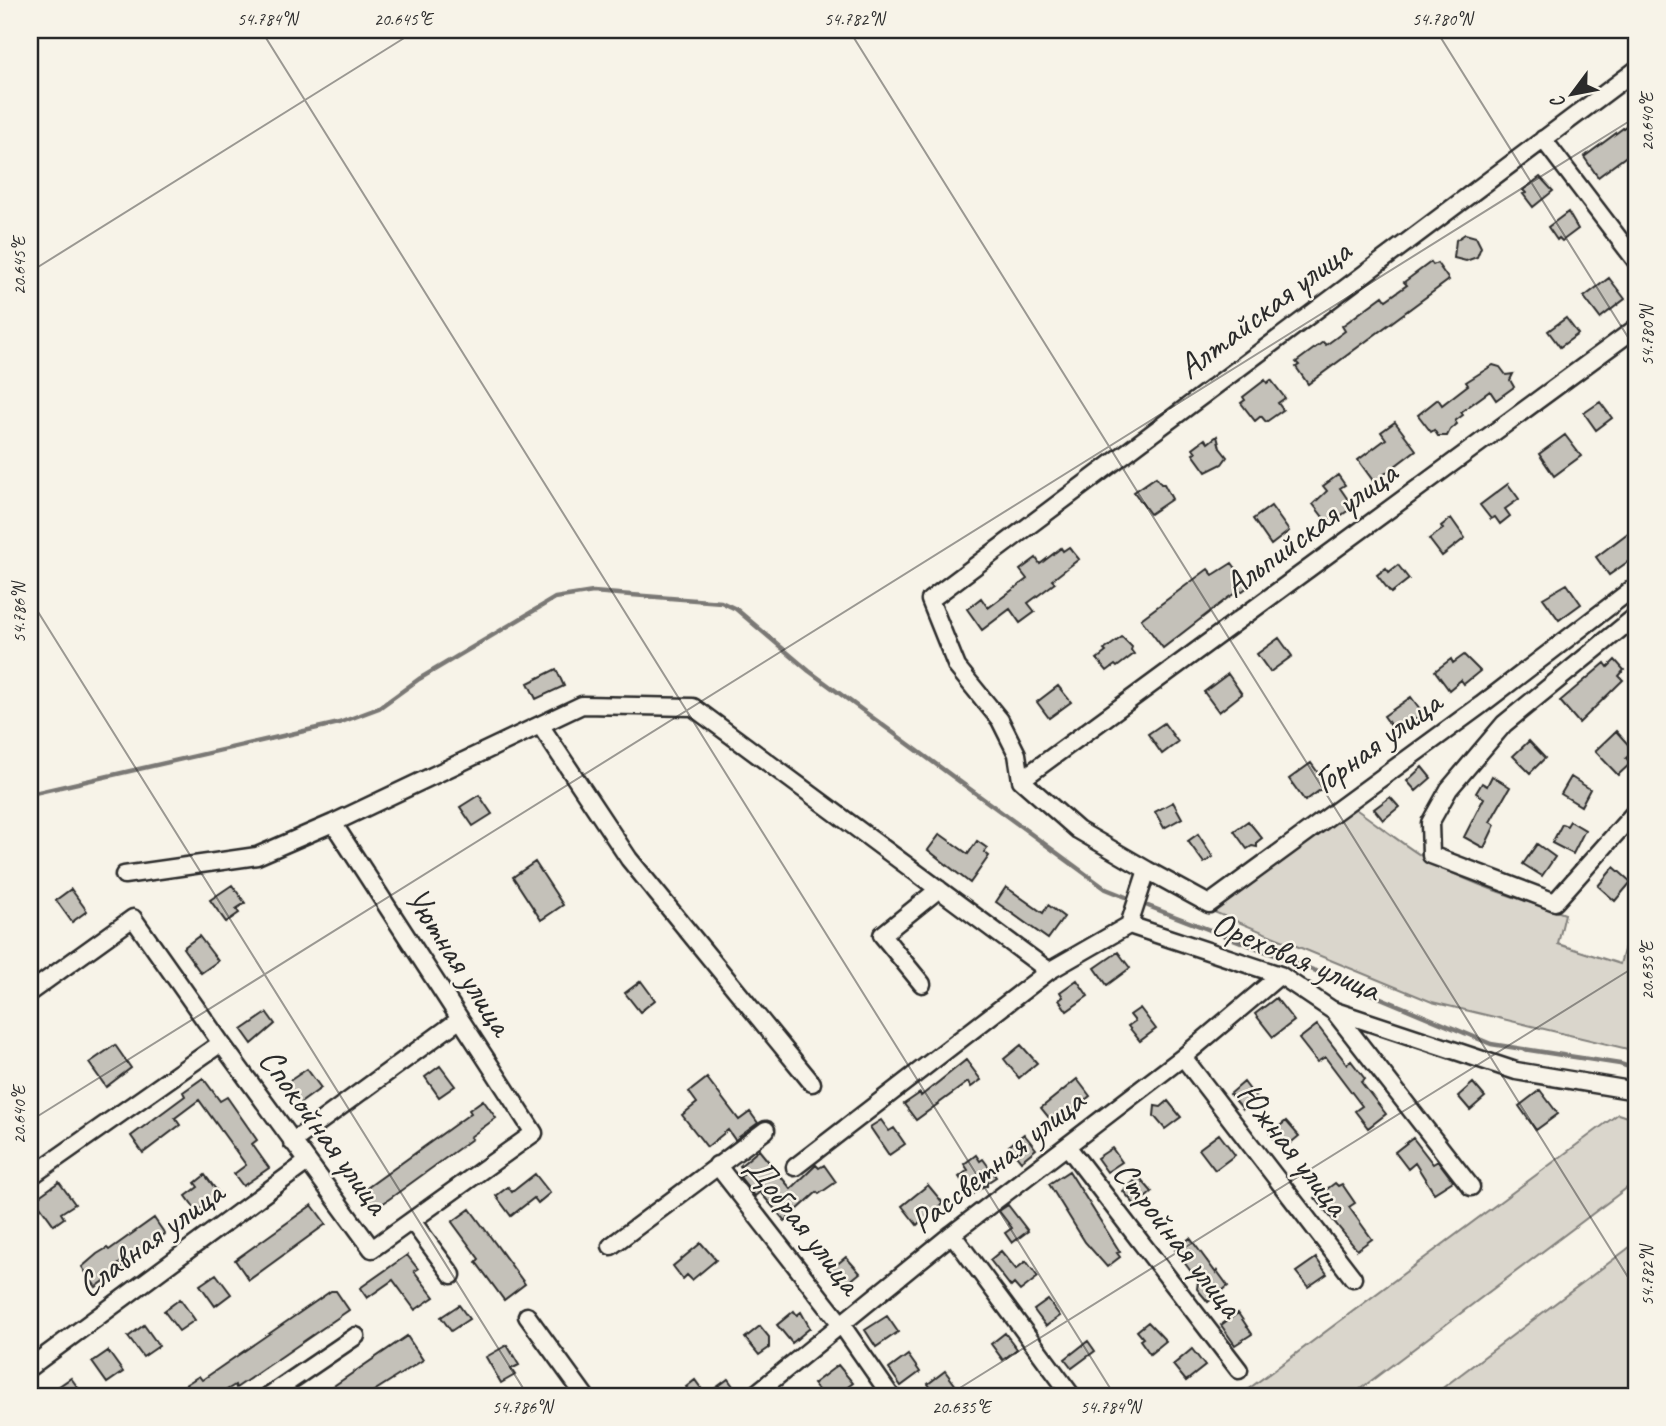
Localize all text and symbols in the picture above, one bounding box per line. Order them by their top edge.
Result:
text: 54.784°N [237,8,300,30]
text: 20.645°E [374,8,435,30]
text: 54.782°N [824,8,887,30]
text: 54.780°N [1412,8,1475,30]
north arrow [1536,60,1606,130]
text: С [1544,90,1571,113]
text: 20.640°E [1636,90,1658,151]
street label: Алтайская улица [1168,228,1361,389]
text: 20.645°E [8,234,30,295]
text: 54.780°N [1636,303,1658,366]
street label: Альпийская улица [1214,450,1408,607]
text: 54.786°N [8,580,30,643]
street label: Горная улица [1304,679,1452,804]
street label: Уютная улица [395,878,525,1046]
street label: Ореховая улица [1205,900,1389,1013]
text: 20.635°E [1636,939,1658,1000]
street label: Спокойная улица [249,1039,401,1225]
street label: Южная улица [1227,1073,1360,1226]
street label: Рассветная улица [901,1077,1096,1243]
text: 20.640°E [8,1083,30,1144]
street label: Добрая улица [736,1147,874,1305]
street label: Стройная улица [1103,1151,1254,1328]
street label: Славная улица [68,1169,234,1307]
text: 54.782°N [1636,1243,1658,1306]
text: 54.786°N [492,1396,555,1418]
text: 20.635°E [932,1396,993,1418]
text: 54.784°N [1080,1396,1143,1418]

